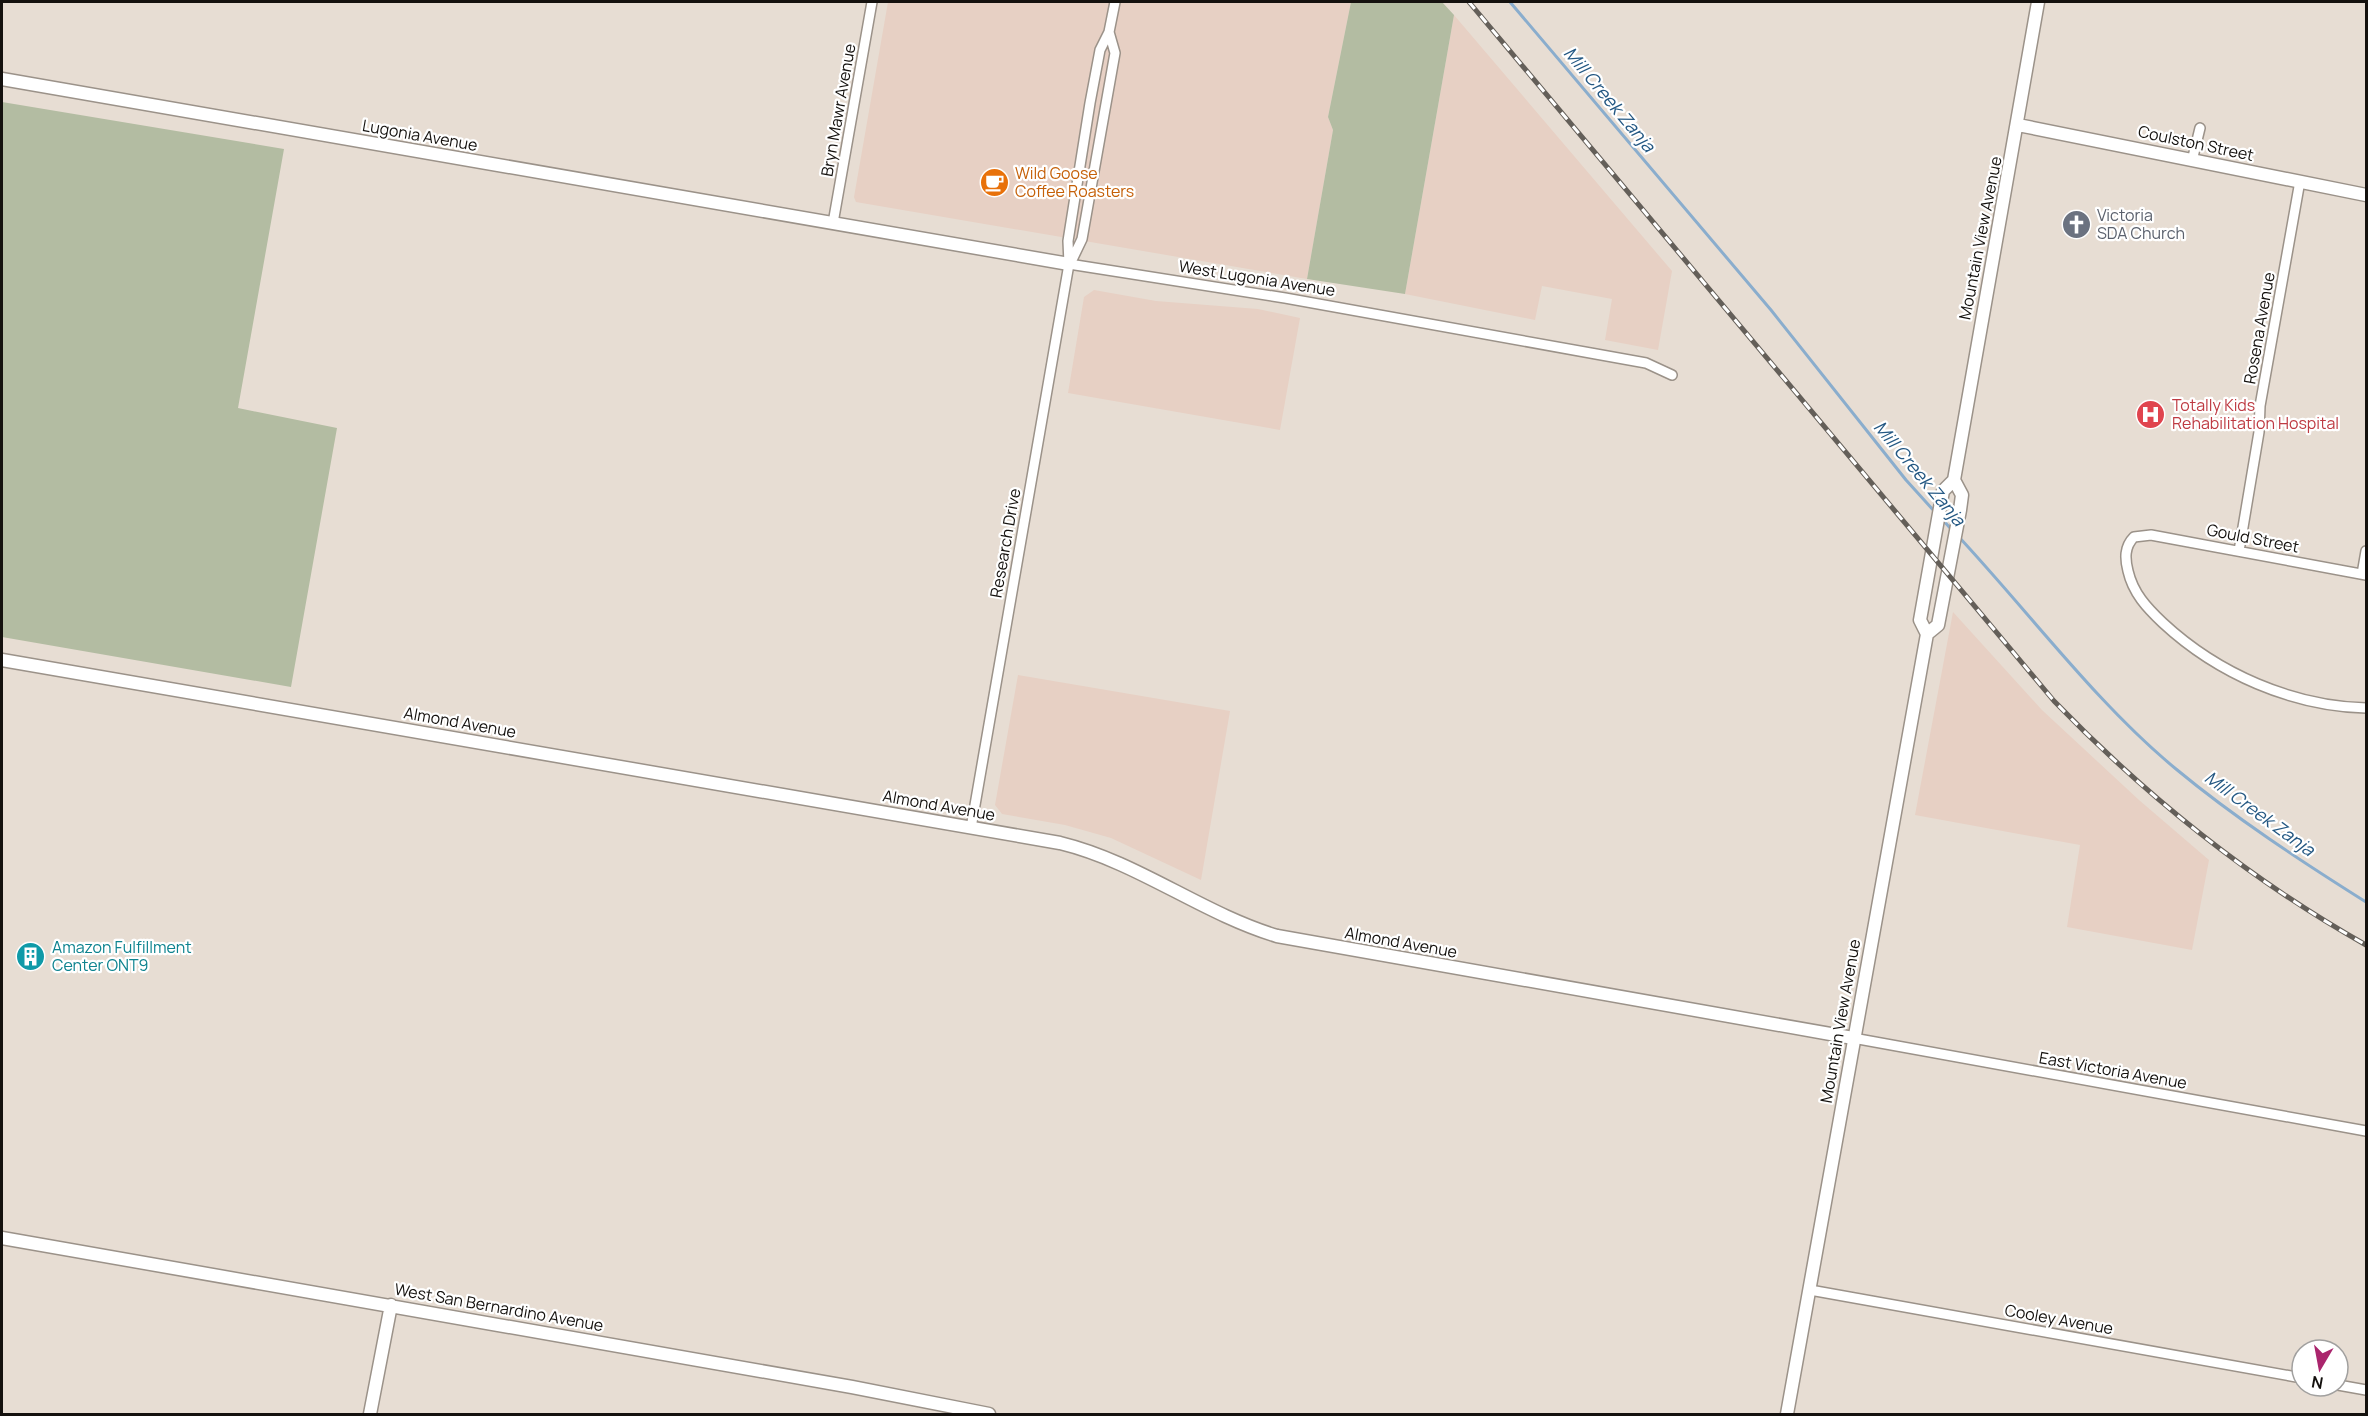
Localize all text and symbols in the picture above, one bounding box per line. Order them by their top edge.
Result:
water label: Mill Creek Zanja [1559,41,1662,157]
street label: Bryn Mawr Avenue [815,42,861,178]
street label: Lugonia Avenue [361,114,479,156]
street label: Coulston Street [2136,120,2256,166]
street label: Mountain View Avenue [1953,154,2007,322]
place label: Wild Goose Coffee Roasters [1015,162,1134,202]
cafe icon: Wild Goose Coffee Roasters [978,166,1010,198]
place label: Victoria SDA Church [2097,204,2185,244]
church icon: Victoria SDA Church [2060,208,2092,240]
street label: West Lugonia Avenue [1177,255,1337,301]
street label: Rosena Avenue [2238,270,2280,386]
place label: Totally Kids Rehabilitation Hospital [2172,394,2339,434]
hospital icon: Totally Kids Rehabilitation Hospital [2135,398,2167,430]
water label: Mill Creek Zanja [1869,415,1972,531]
street label: Research Drive [985,487,1025,599]
street label: Gould Street [2205,518,2301,558]
street label: Almond Avenue [402,701,518,743]
water label: Mill Creek Zanja [2200,765,2321,862]
street label: Almond Avenue [881,784,997,826]
street label: Almond Avenue [1343,921,1459,963]
place label: Amazon Fulfillment Center ONT9 [52,936,192,976]
street label: Mountain View Avenue [1815,937,1865,1105]
building icon: Amazon Fulfillment Center ONT9 [15,940,47,972]
street label: East Victoria Avenue [2037,1046,2189,1094]
street label: West San Bernardino Avenue [393,1278,605,1336]
street label: Cooley Avenue [2003,1299,2115,1339]
north arrow [2290,1338,2350,1398]
text: N [2310,1371,2325,1395]

